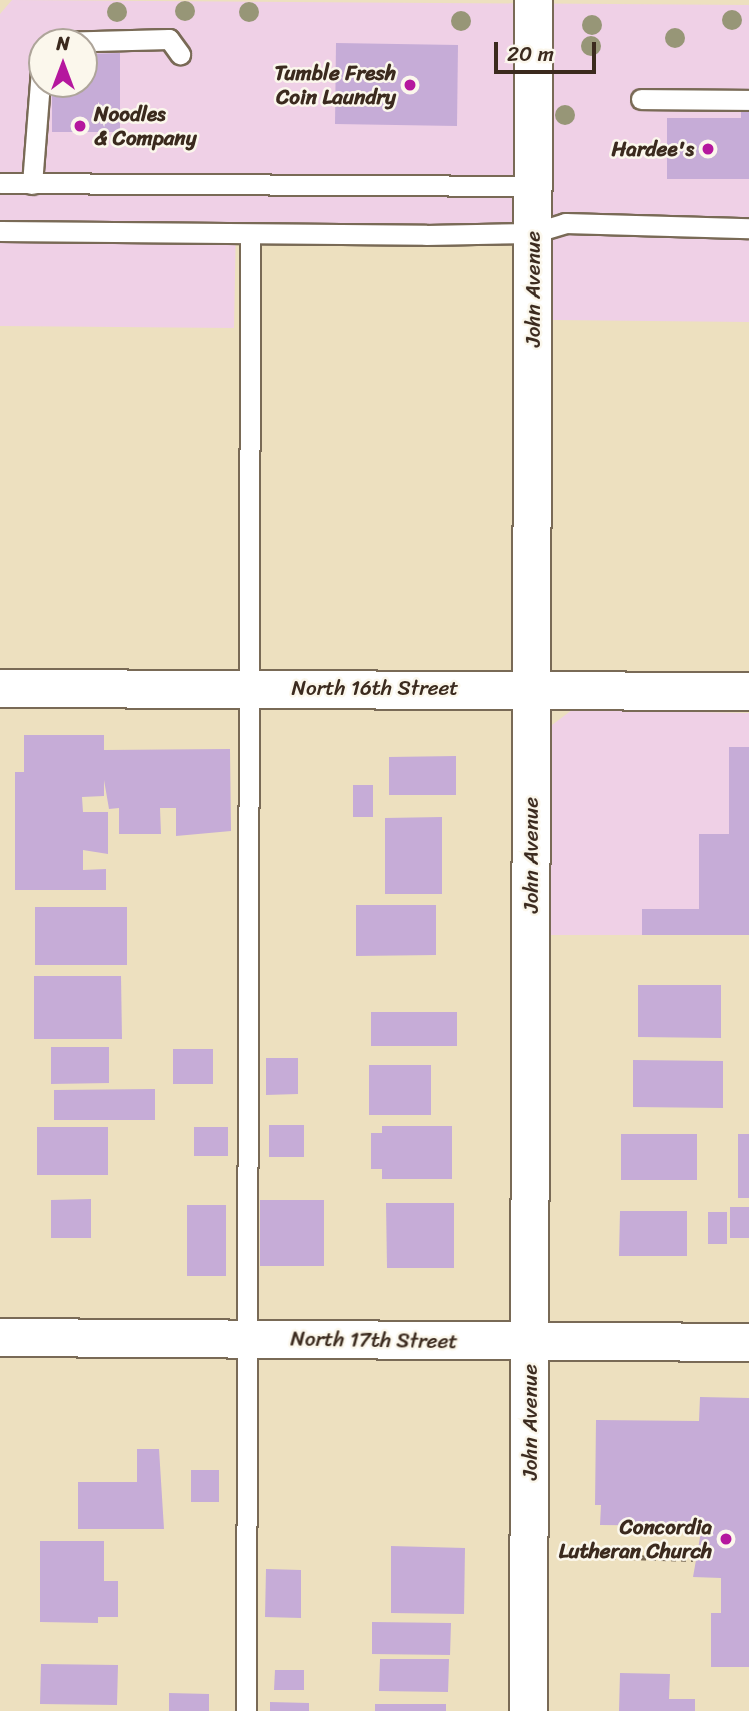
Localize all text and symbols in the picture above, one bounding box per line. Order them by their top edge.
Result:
text: N [56,27,70,60]
north arrow [28,28,98,98]
scale bar [497,28,598,72]
text: 20 m [507,35,554,73]
place label: Tumble Fresh Coin Laundry [274,60,396,110]
marker: Tumble Fresh Coin Laundry [402,77,418,93]
place label: Noodles & Company [94,101,197,151]
marker: Noodles & Company [72,118,88,134]
place label: Hardee's [612,136,694,162]
marker: Hardee's [700,141,716,157]
street label: John Avenue [520,231,546,347]
street label: North 16th Street [291,675,459,701]
street label: John Avenue [518,797,544,913]
street label: North 17th Street [290,1326,458,1354]
street label: John Avenue [517,1364,543,1480]
place label: Concordia Lutheran Church [559,1514,712,1564]
marker: Concordia Lutheran Church [718,1531,734,1547]

